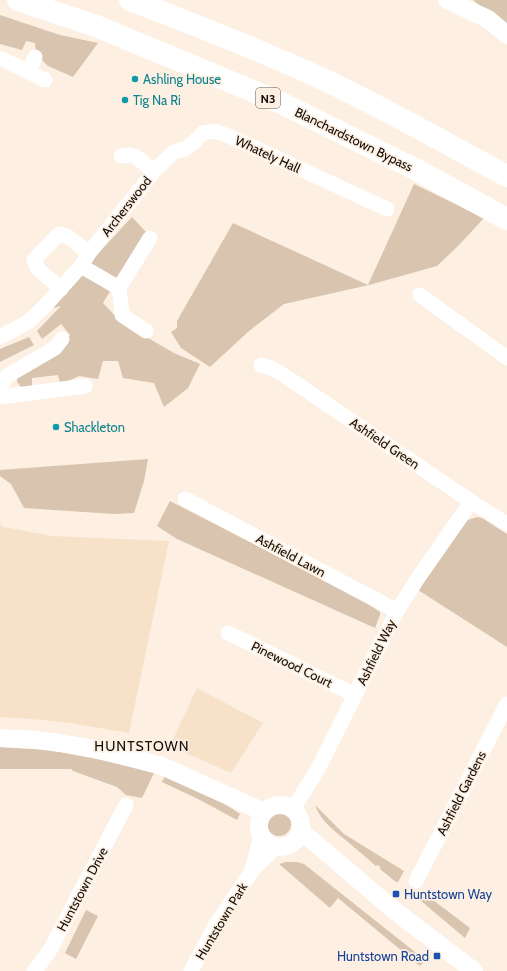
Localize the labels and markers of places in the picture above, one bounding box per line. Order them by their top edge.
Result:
place label: Ashling House [143,71,221,87]
marker: Ashling House [130,74,140,84]
place label: Tig Na Ri [133,92,181,108]
marker: Tig Na Ri [120,95,130,105]
place label: Shackleton [64,419,125,435]
marker: Shackleton [51,422,61,432]
place label: Huntstown Way [404,886,493,902]
marker: Huntstown Way [391,889,401,899]
place label: Huntstown Road [337,948,429,964]
marker: Huntstown Road [432,951,442,961]

